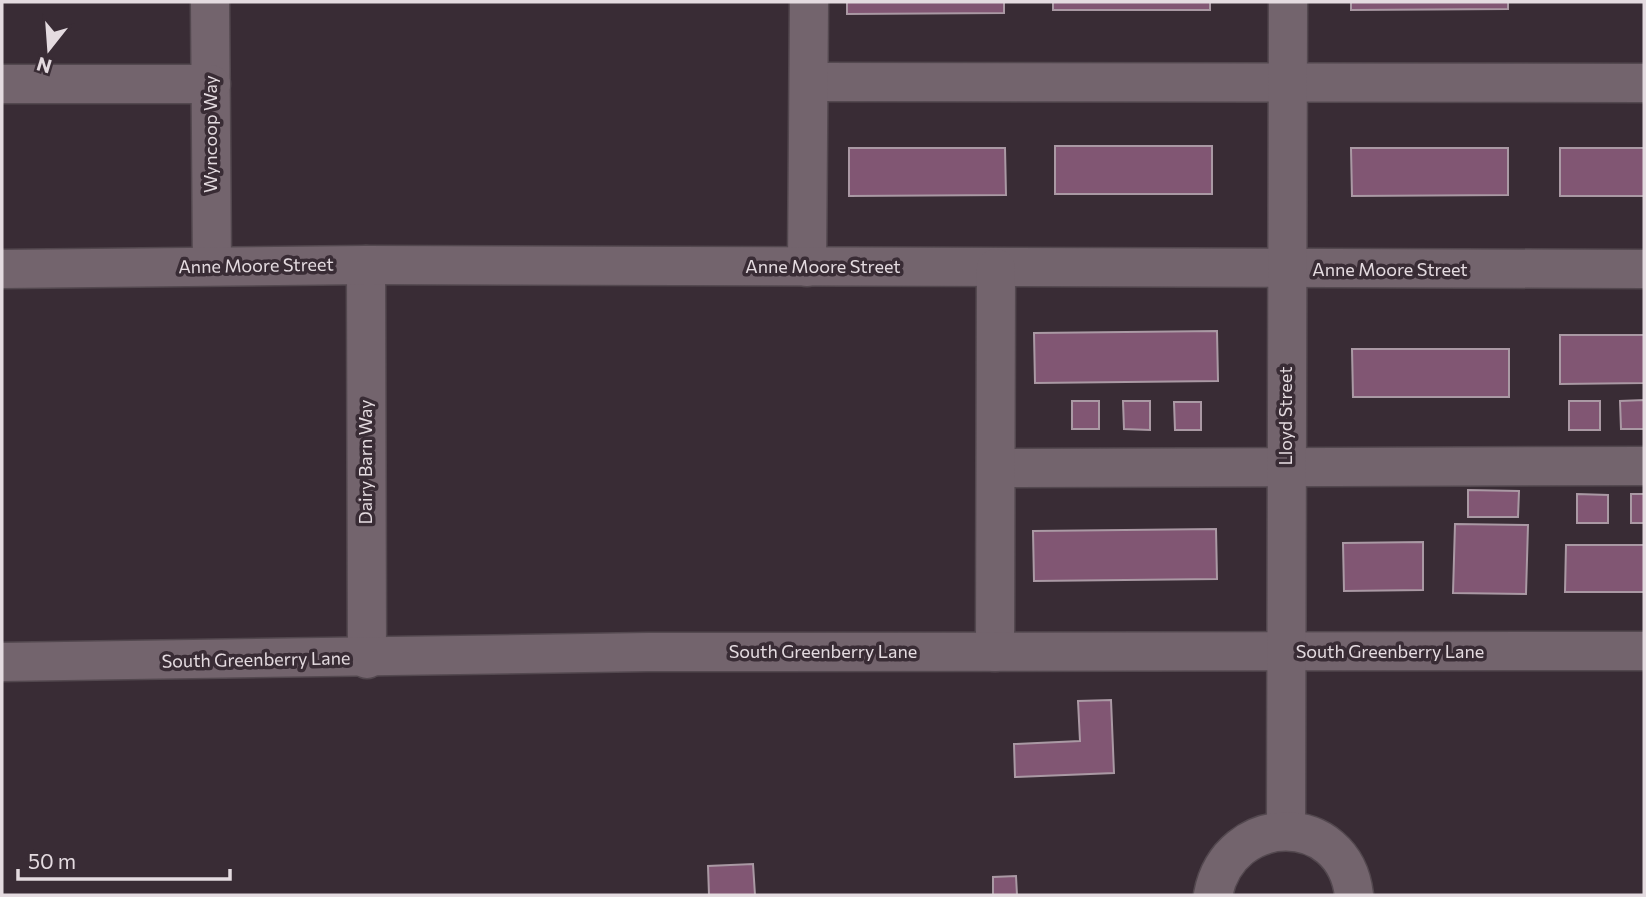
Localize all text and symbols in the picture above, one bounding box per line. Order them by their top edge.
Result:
north arrow [14,14,84,84]
text: N [34,53,54,79]
street label: Wyncoop Way [199,75,221,193]
street label: Anne Moore Street [178,253,334,277]
street label: Anne Moore Street [745,255,901,277]
street label: Anne Moore Street [1312,258,1468,280]
street label: Lloyd Street [1274,366,1296,466]
street label: Dairy Barn Way [354,399,376,525]
street label: South Greenberry Lane [729,640,917,662]
street label: South Greenberry Lane [1296,640,1484,662]
street label: South Greenberry Lane [161,646,351,672]
scale bar [18,838,229,882]
text: 50 m [28,848,76,873]

